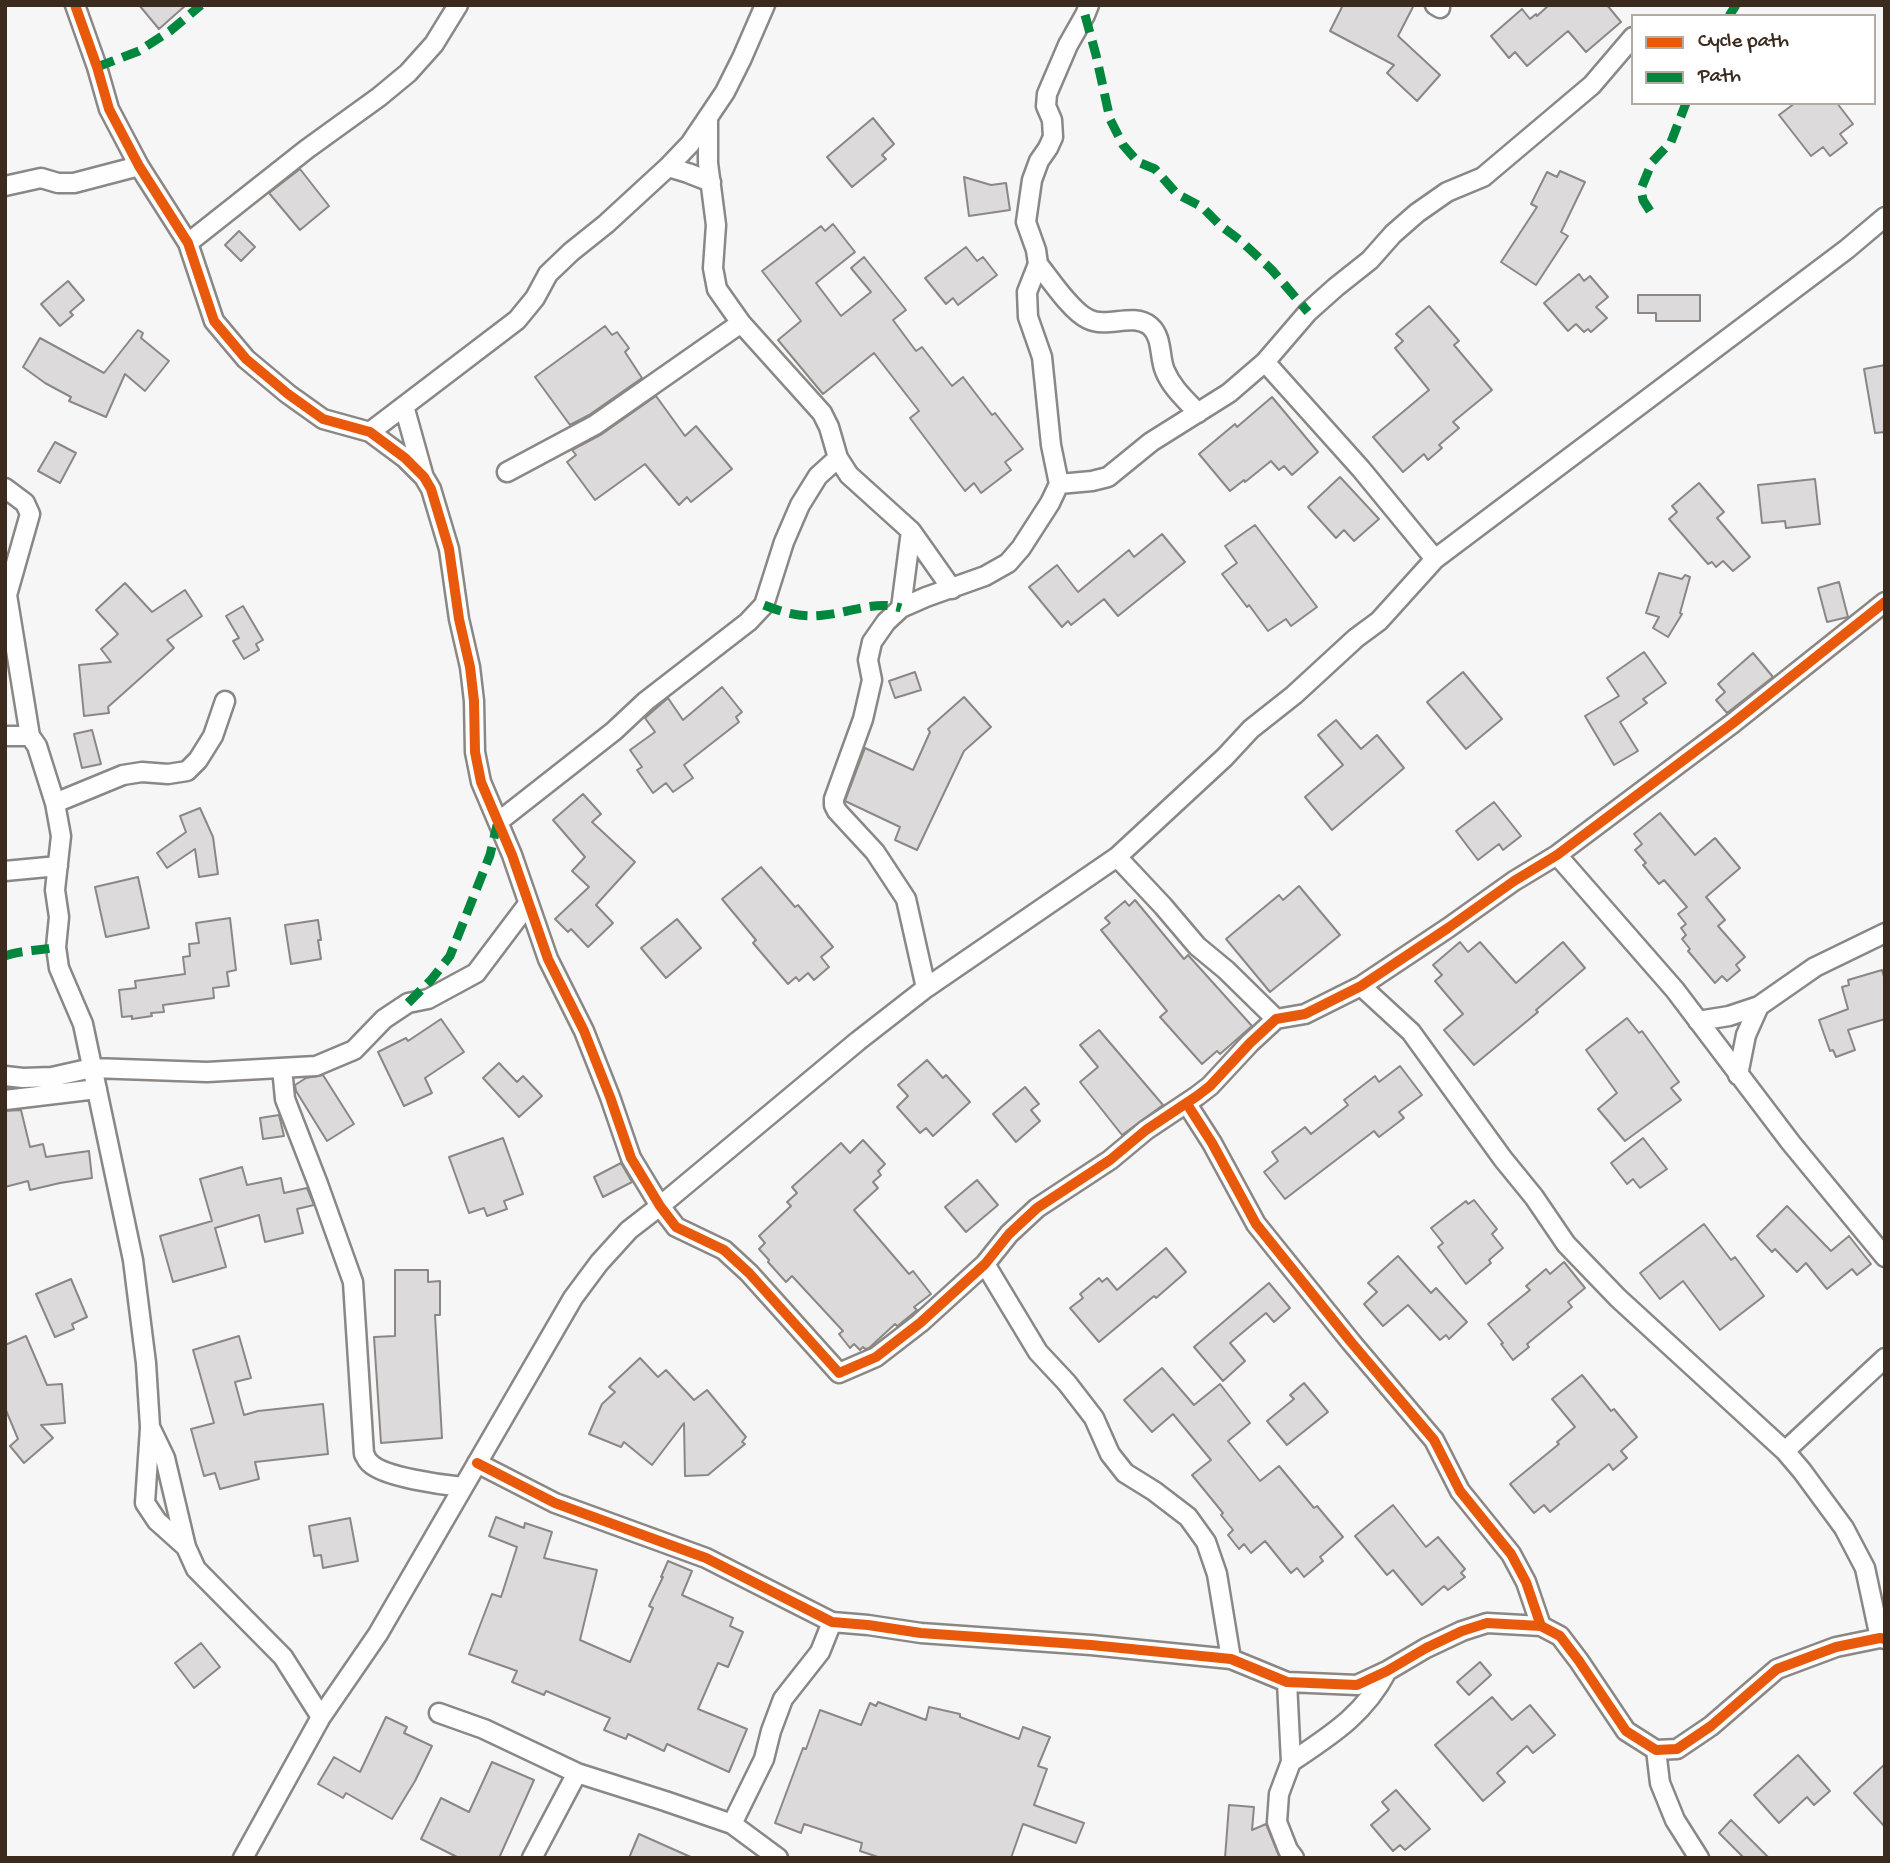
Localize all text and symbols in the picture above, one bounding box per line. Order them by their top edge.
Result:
legend [1631,14,1876,105]
text: Cycle path [1698,30,1789,55]
text: Path [1698,65,1741,90]

